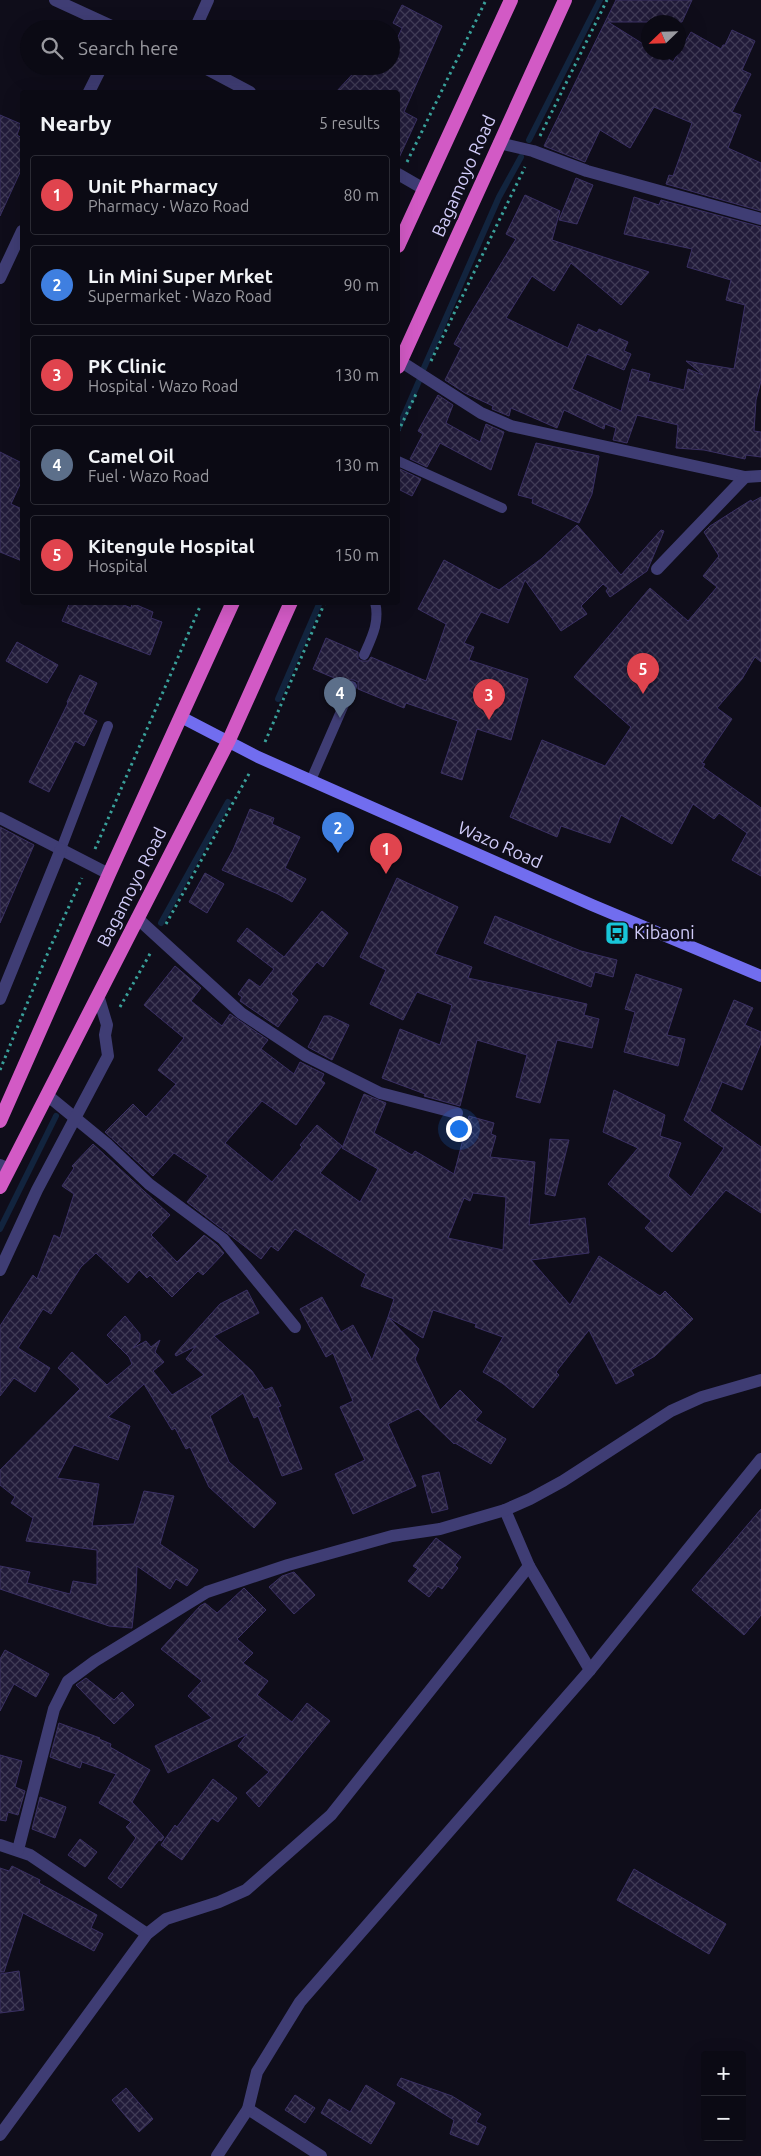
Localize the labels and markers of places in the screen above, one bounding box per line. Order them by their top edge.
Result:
pin: 5 [627,653,659,694]
pin: 4 [324,677,356,718]
pin: 3 [473,679,505,720]
pin: 2 [322,812,354,853]
pin: 1 [370,833,402,874]
bus stop icon: Kibaoni [604,920,630,946]
place label: Kibaoni [634,922,695,942]

